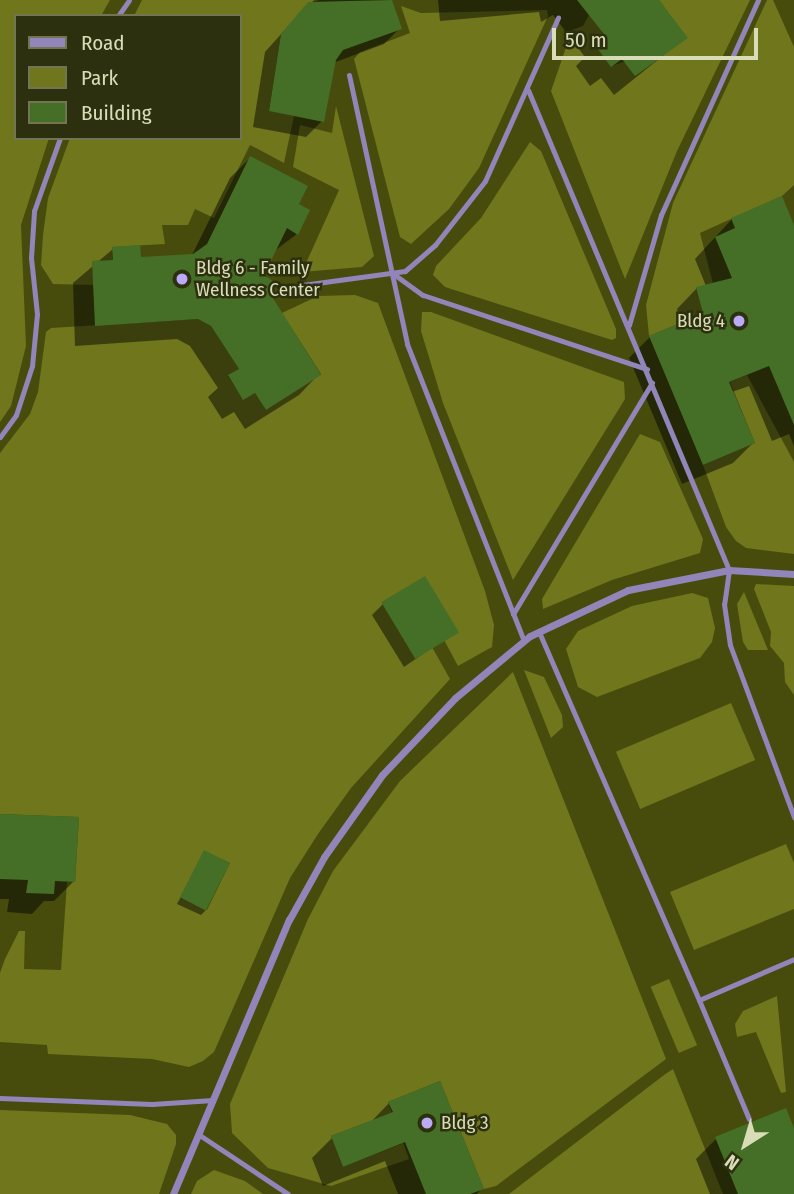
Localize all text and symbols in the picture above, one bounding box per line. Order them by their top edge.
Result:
legend [14,14,242,140]
scale bar [556,14,762,58]
text: 50 m [565,27,607,53]
text: Road [81,30,125,56]
text: Park [81,65,118,91]
text: Building [81,100,152,126]
place label: Bldg 6 - Family Wellness Center [196,257,320,301]
marker: Bldg 6 - Family Wellness Center [174,271,190,287]
place label: Bldg 4 [677,310,725,332]
marker: Bldg 4 [731,313,747,329]
north arrow [710,1110,780,1180]
place label: Bldg 3 [441,1112,488,1134]
marker: Bldg 3 [419,1115,435,1131]
text: N [721,1150,744,1175]

